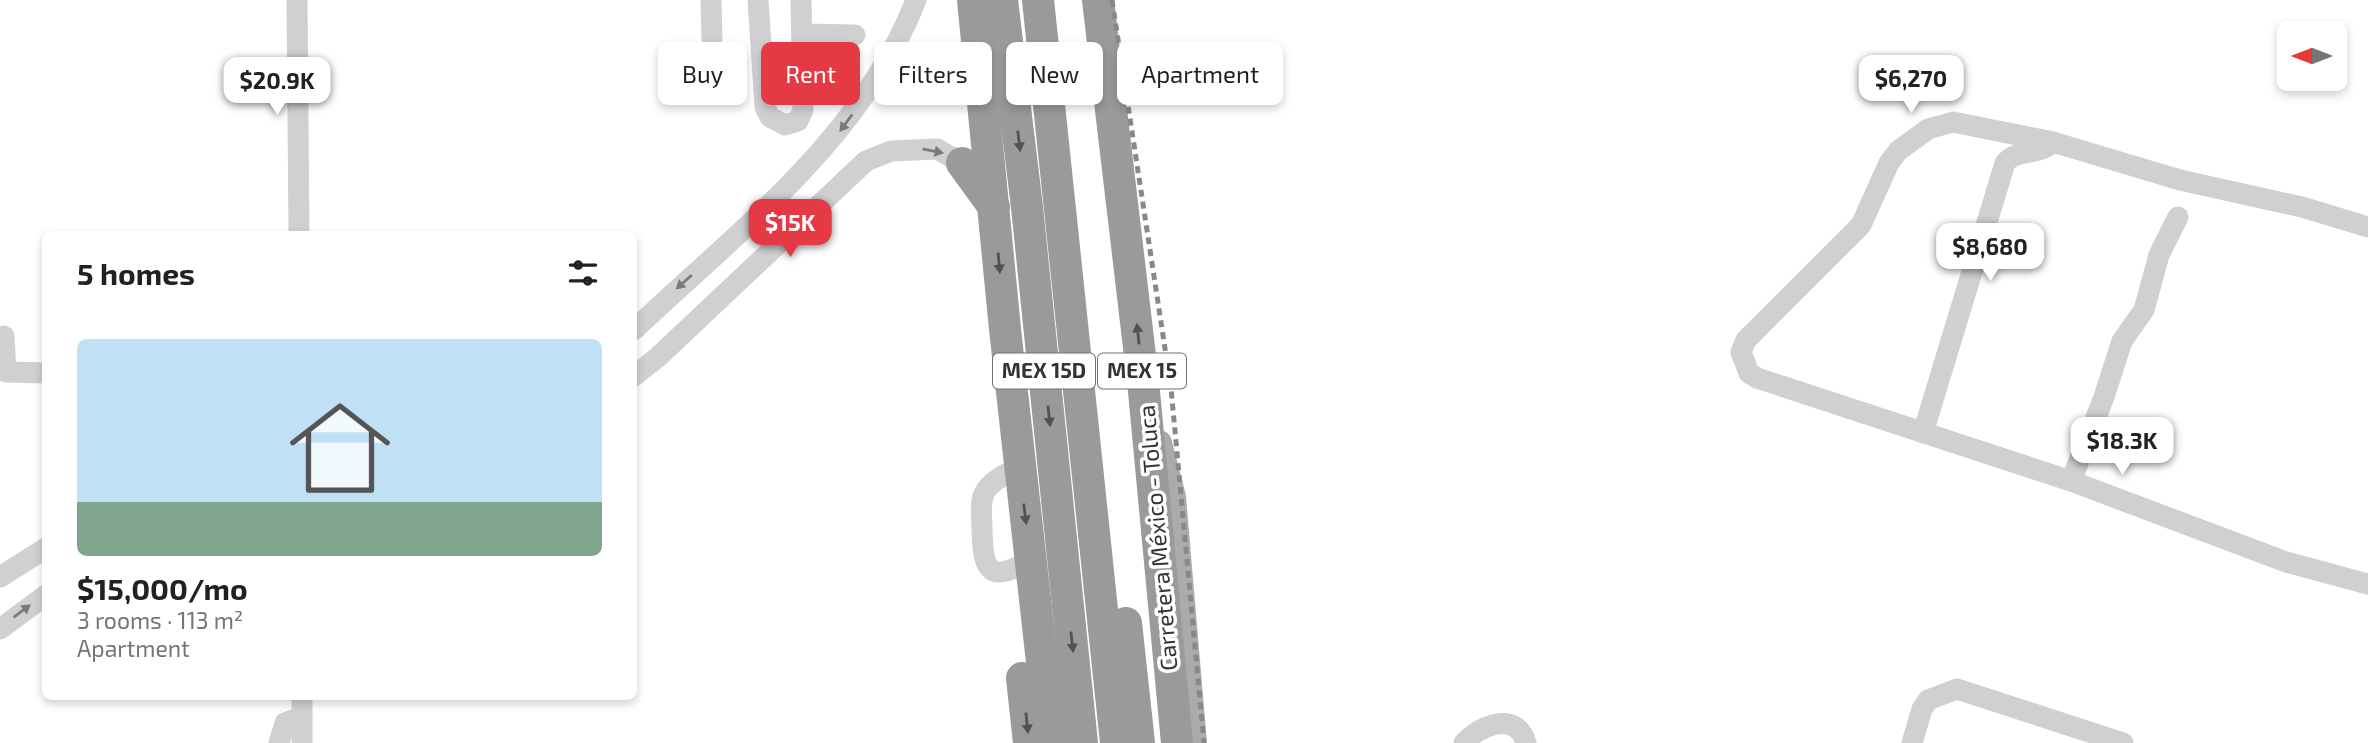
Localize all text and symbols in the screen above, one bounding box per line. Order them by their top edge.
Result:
north arrow [2277,21,2347,91]
map controls [2277,21,2347,91]
chip: Buy [658,42,747,105]
chip: Rent [761,42,860,105]
chip: Filters [874,42,992,105]
chip: New [1006,42,1103,105]
chip: Apartment [1117,42,1283,105]
pin: $6,270 [1854,55,1968,115]
pin: $20.9K [220,58,334,117]
text: $6,270 [1875,64,1947,92]
text: $20.9K [240,66,314,94]
one-way arrow [838,113,853,131]
one-way arrow [1014,130,1025,152]
one-way arrow [922,146,944,157]
pin: $15K [749,200,831,259]
text: $15K [765,208,815,236]
pin: $8,680 [1933,224,2047,283]
text: $8,680 [1952,232,2028,260]
one-way arrow [994,252,1005,274]
icon: filters [564,254,602,292]
text: 5 homes [77,255,195,291]
one-way arrow [675,274,693,290]
one-way arrow [1133,322,1144,344]
road number: MEX 15D [993,354,1095,388]
road number: MEX 15 [1098,354,1186,388]
icon: home [277,385,403,511]
street label: Carretera México - Toluca [1131,404,1183,672]
one-way arrow [1043,405,1054,427]
pin: $18.3K [2065,418,2179,477]
text: $18.3K [2087,426,2157,454]
one-way arrow [1020,503,1031,525]
text: $15,000/mo [77,570,248,606]
one-way arrow [13,604,31,619]
text: 3 rooms · 113 m² [77,606,243,634]
one-way arrow [1067,631,1078,653]
text: Apartment [77,634,190,662]
one-way arrow [1022,713,1033,735]

